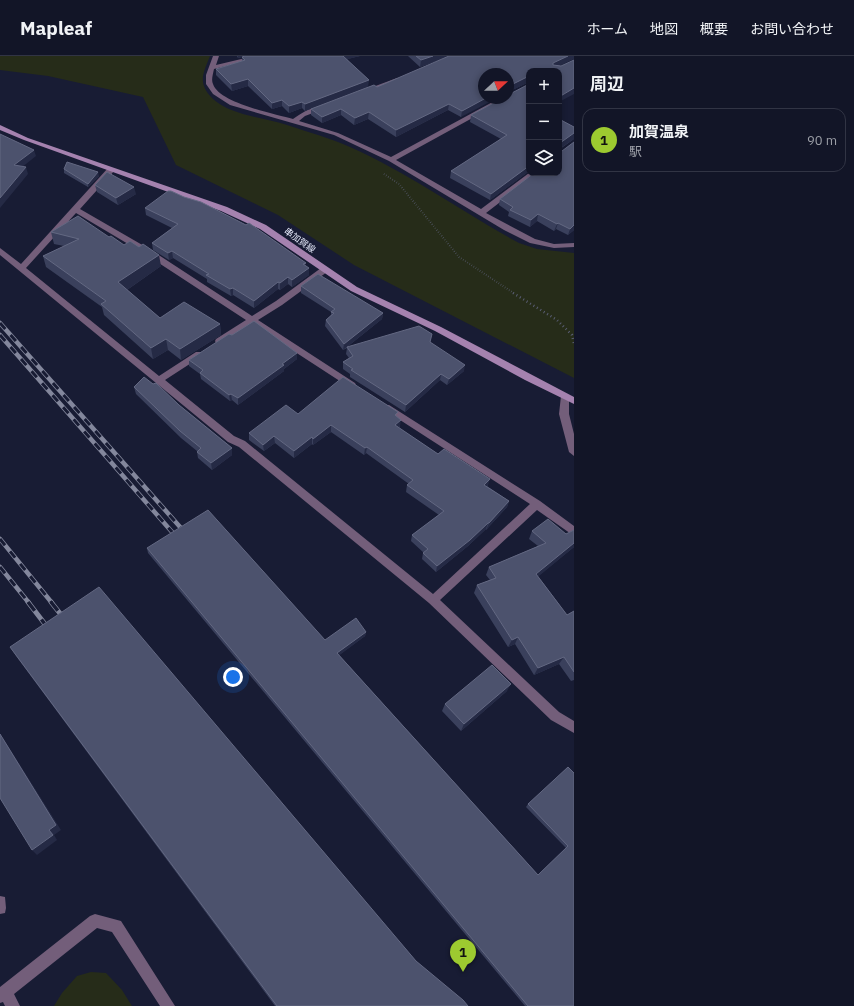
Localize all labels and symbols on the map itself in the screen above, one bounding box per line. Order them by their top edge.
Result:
north arrow [478,68,514,104]
street label: 串加賀線 [282,225,319,256]
your location [223,667,243,687]
pin: 1 [450,939,476,972]

